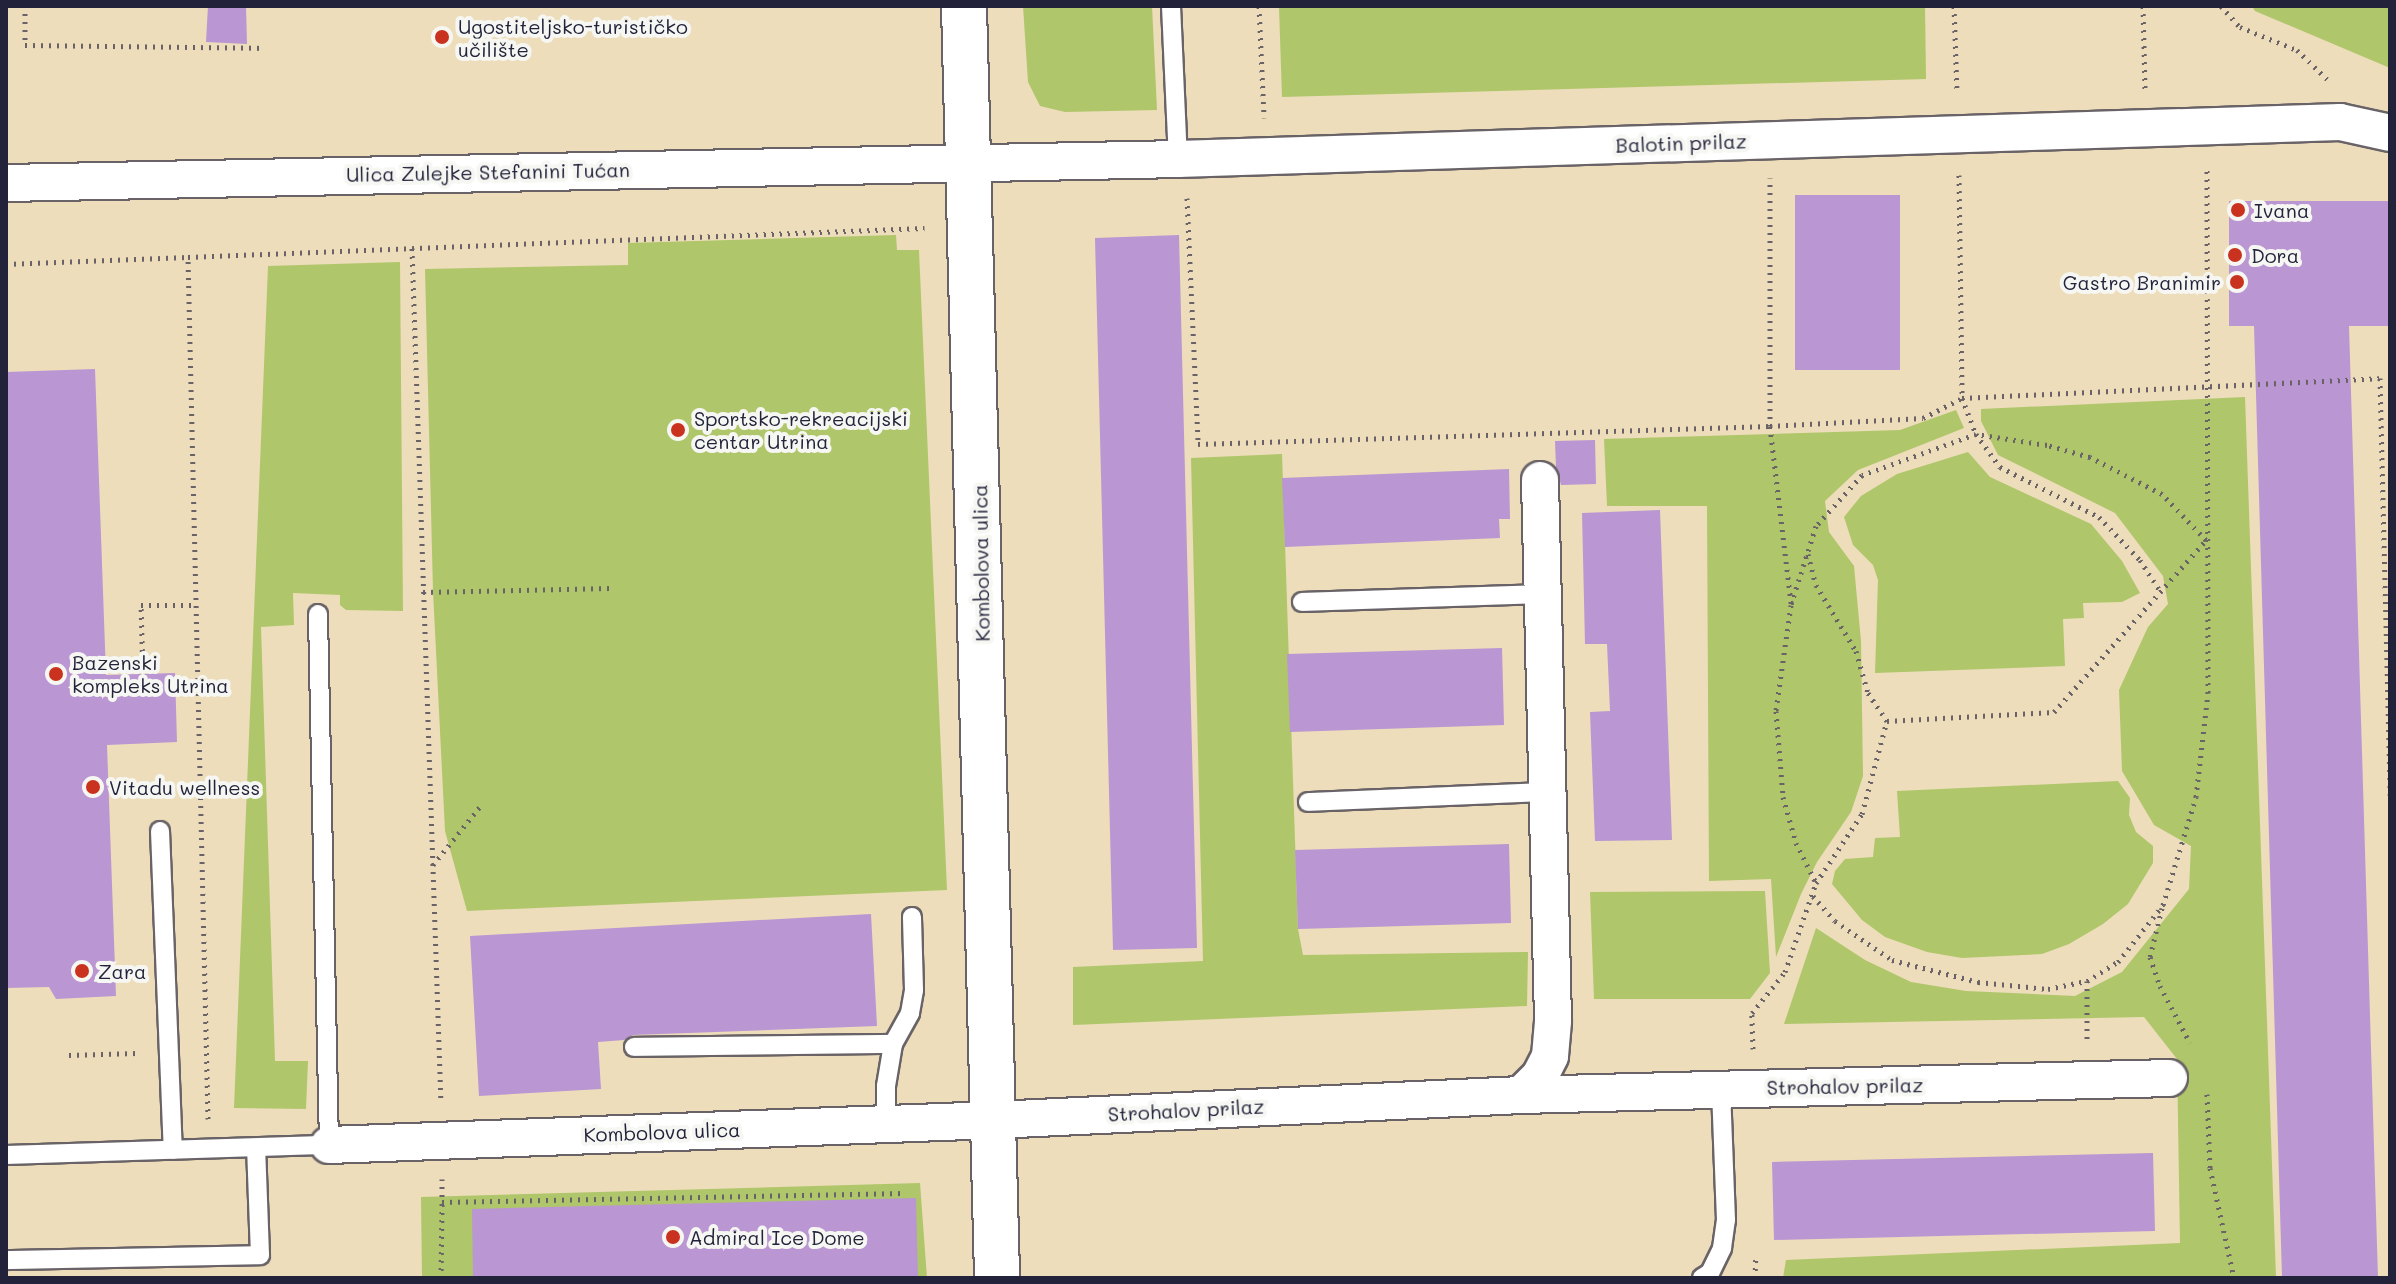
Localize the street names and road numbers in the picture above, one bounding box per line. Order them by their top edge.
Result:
street label: Balotin prilaz [1615,129,1747,157]
street label: Ulica Zulejke Stefanini Tućan [346,158,630,186]
street label: Kombolova ulica [968,484,994,642]
street label: Strohalov prilaz [1766,1073,1924,1099]
street label: Strohalov prilaz [1107,1094,1265,1126]
street label: Kombolova ulica [583,1117,741,1147]

